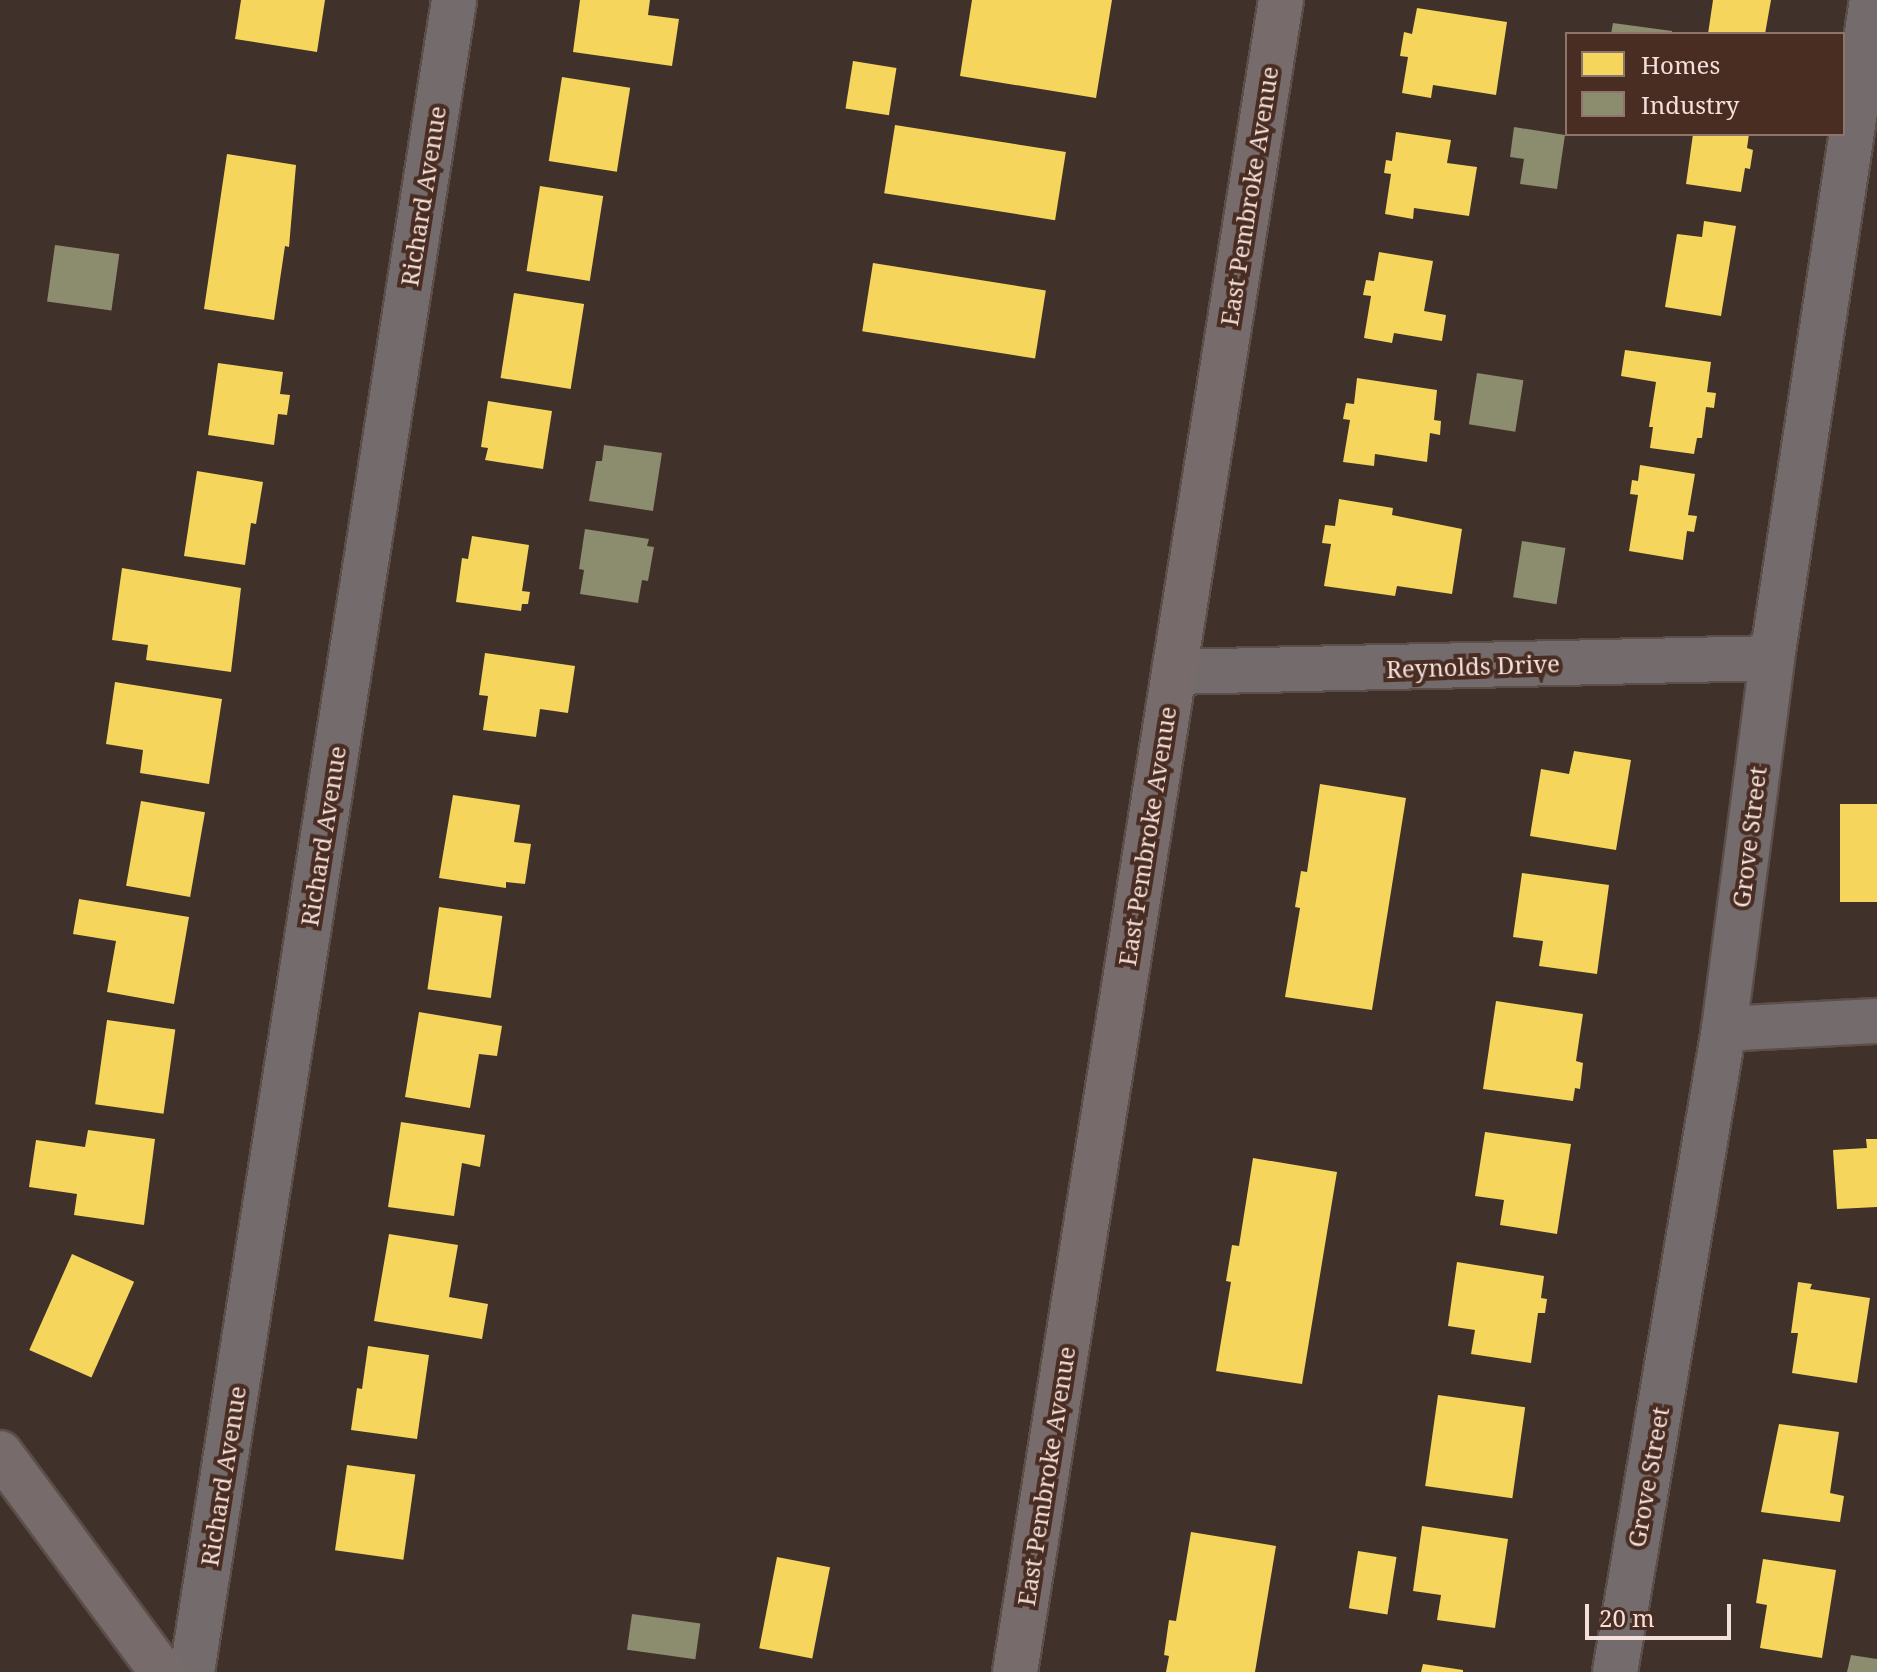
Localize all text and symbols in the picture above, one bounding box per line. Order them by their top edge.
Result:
legend [1565,32,1845,136]
text: Homes [1641,48,1720,81]
street label: East Pembroke Avenue [1214,64,1284,328]
text: Industry [1641,88,1739,121]
street label: Richard Avenue [395,104,451,288]
street label: Reynolds Drive [1386,649,1560,683]
street label: East Pembroke Avenue [1112,704,1182,968]
street label: Richard Avenue [295,744,351,928]
street label: Grove Street [1726,765,1772,909]
street label: East Pembroke Avenue [1011,1344,1081,1608]
street label: Richard Avenue [195,1384,251,1568]
street label: Grove Street [1621,1404,1675,1550]
scale bar [1589,1588,1735,1638]
text: 20 m [1599,1601,1655,1634]

